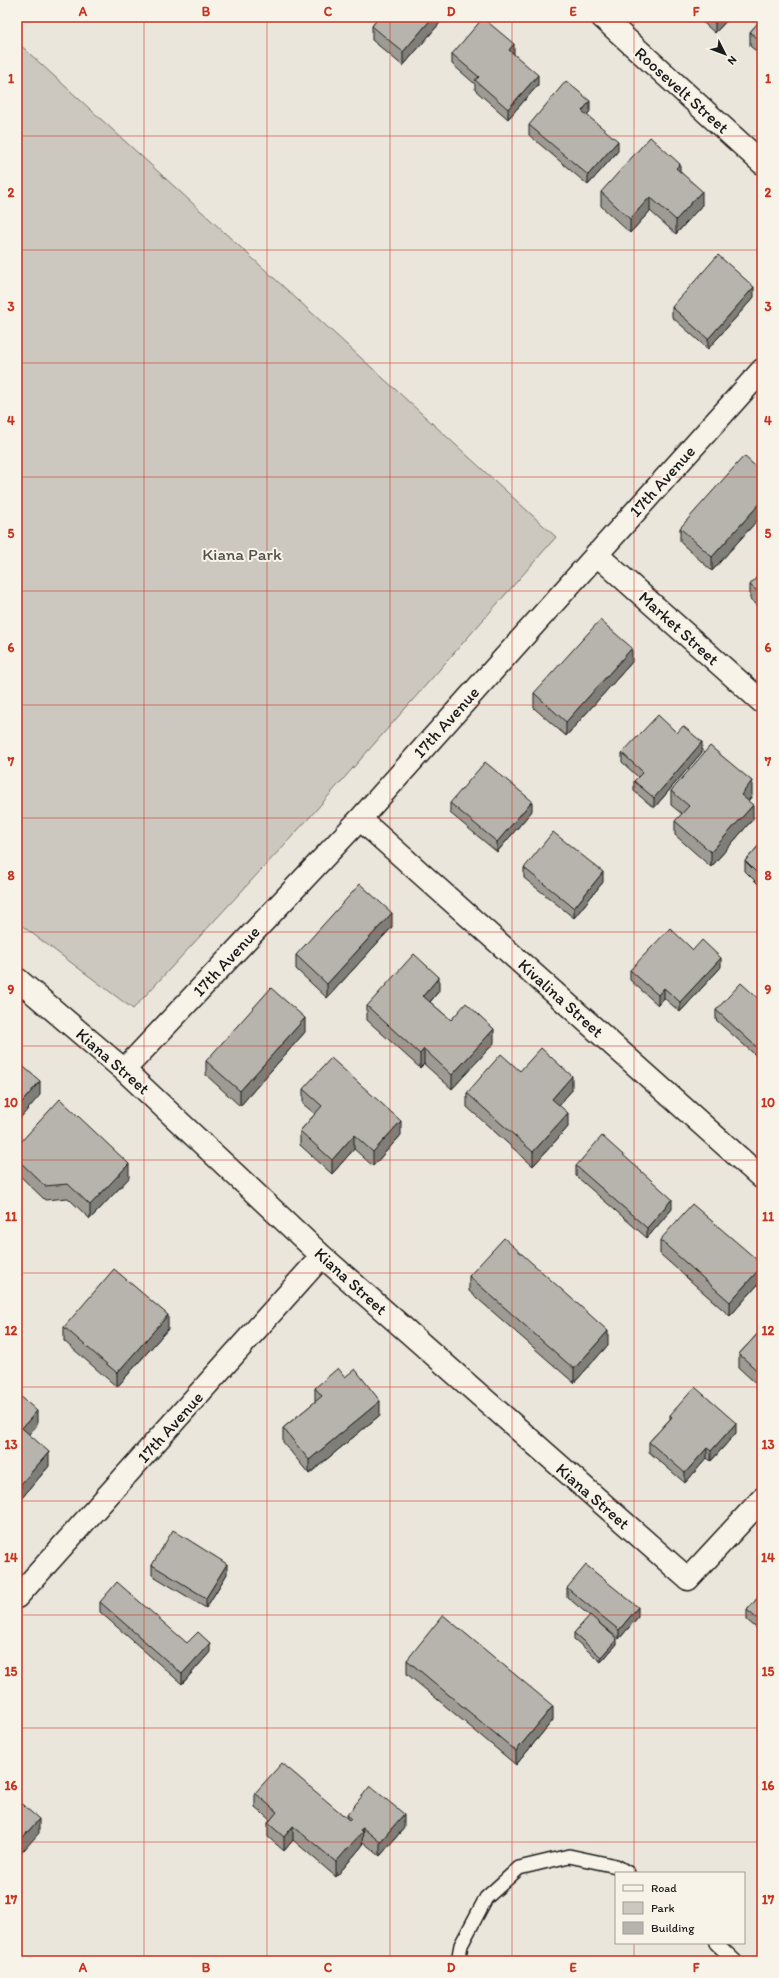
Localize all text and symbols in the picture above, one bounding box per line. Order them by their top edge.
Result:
text: A [78,4,88,19]
text: B [202,4,211,19]
text: C [324,4,333,19]
text: D [447,4,456,19]
text: E [569,4,577,19]
text: F [693,4,700,19]
north arrow [705,34,745,74]
street label: Roosevelt Street [631,43,733,137]
text: N [725,53,739,67]
text: 1 [8,71,14,86]
text: 1 [765,71,771,86]
text: 2 [8,185,15,200]
text: 2 [765,185,772,200]
text: 3 [7,299,15,314]
text: 3 [764,299,772,314]
text: 4 [7,413,15,428]
text: 4 [764,413,772,428]
street label: 17th Avenue [625,441,699,521]
text: 5 [8,526,15,541]
text: 5 [765,526,772,541]
park label: Kiana Park [202,544,282,564]
street label: Market Street [635,587,723,669]
text: 6 [8,640,15,655]
text: 6 [765,640,772,655]
street label: 17th Avenue [409,682,483,762]
text: 7 [7,754,15,769]
text: 7 [764,754,772,769]
text: 8 [7,868,15,883]
text: 8 [764,868,772,883]
street label: 17th Avenue [188,922,264,1000]
street label: Kivalina Street [514,954,608,1042]
text: 9 [8,982,15,997]
text: 9 [765,982,772,997]
street label: Kiana Street [72,1024,154,1098]
text: 10 [4,1095,18,1110]
text: 10 [761,1095,775,1110]
text: 11 [5,1209,17,1224]
text: 11 [762,1209,774,1224]
street label: Kiana Street [310,1243,392,1319]
text: 12 [5,1323,18,1338]
text: 12 [762,1323,775,1338]
street label: 17th Avenue [133,1387,207,1467]
text: 13 [4,1437,18,1452]
text: 13 [761,1437,775,1452]
street label: Kiana Street [552,1459,634,1533]
text: 14 [4,1550,18,1565]
text: 14 [761,1550,775,1565]
text: 15 [5,1664,18,1679]
text: 15 [762,1664,775,1679]
text: 16 [5,1778,18,1793]
text: 16 [762,1778,775,1793]
legend [615,1872,745,1944]
text: Road [651,1881,677,1895]
text: 17 [5,1892,18,1907]
text: 17 [762,1892,775,1907]
text: Park [651,1901,675,1915]
text: Building [651,1921,695,1935]
text: A [78,1960,88,1975]
text: B [202,1960,211,1975]
text: C [324,1960,333,1975]
text: D [447,1960,456,1975]
text: E [569,1960,577,1975]
text: F [693,1960,700,1975]

